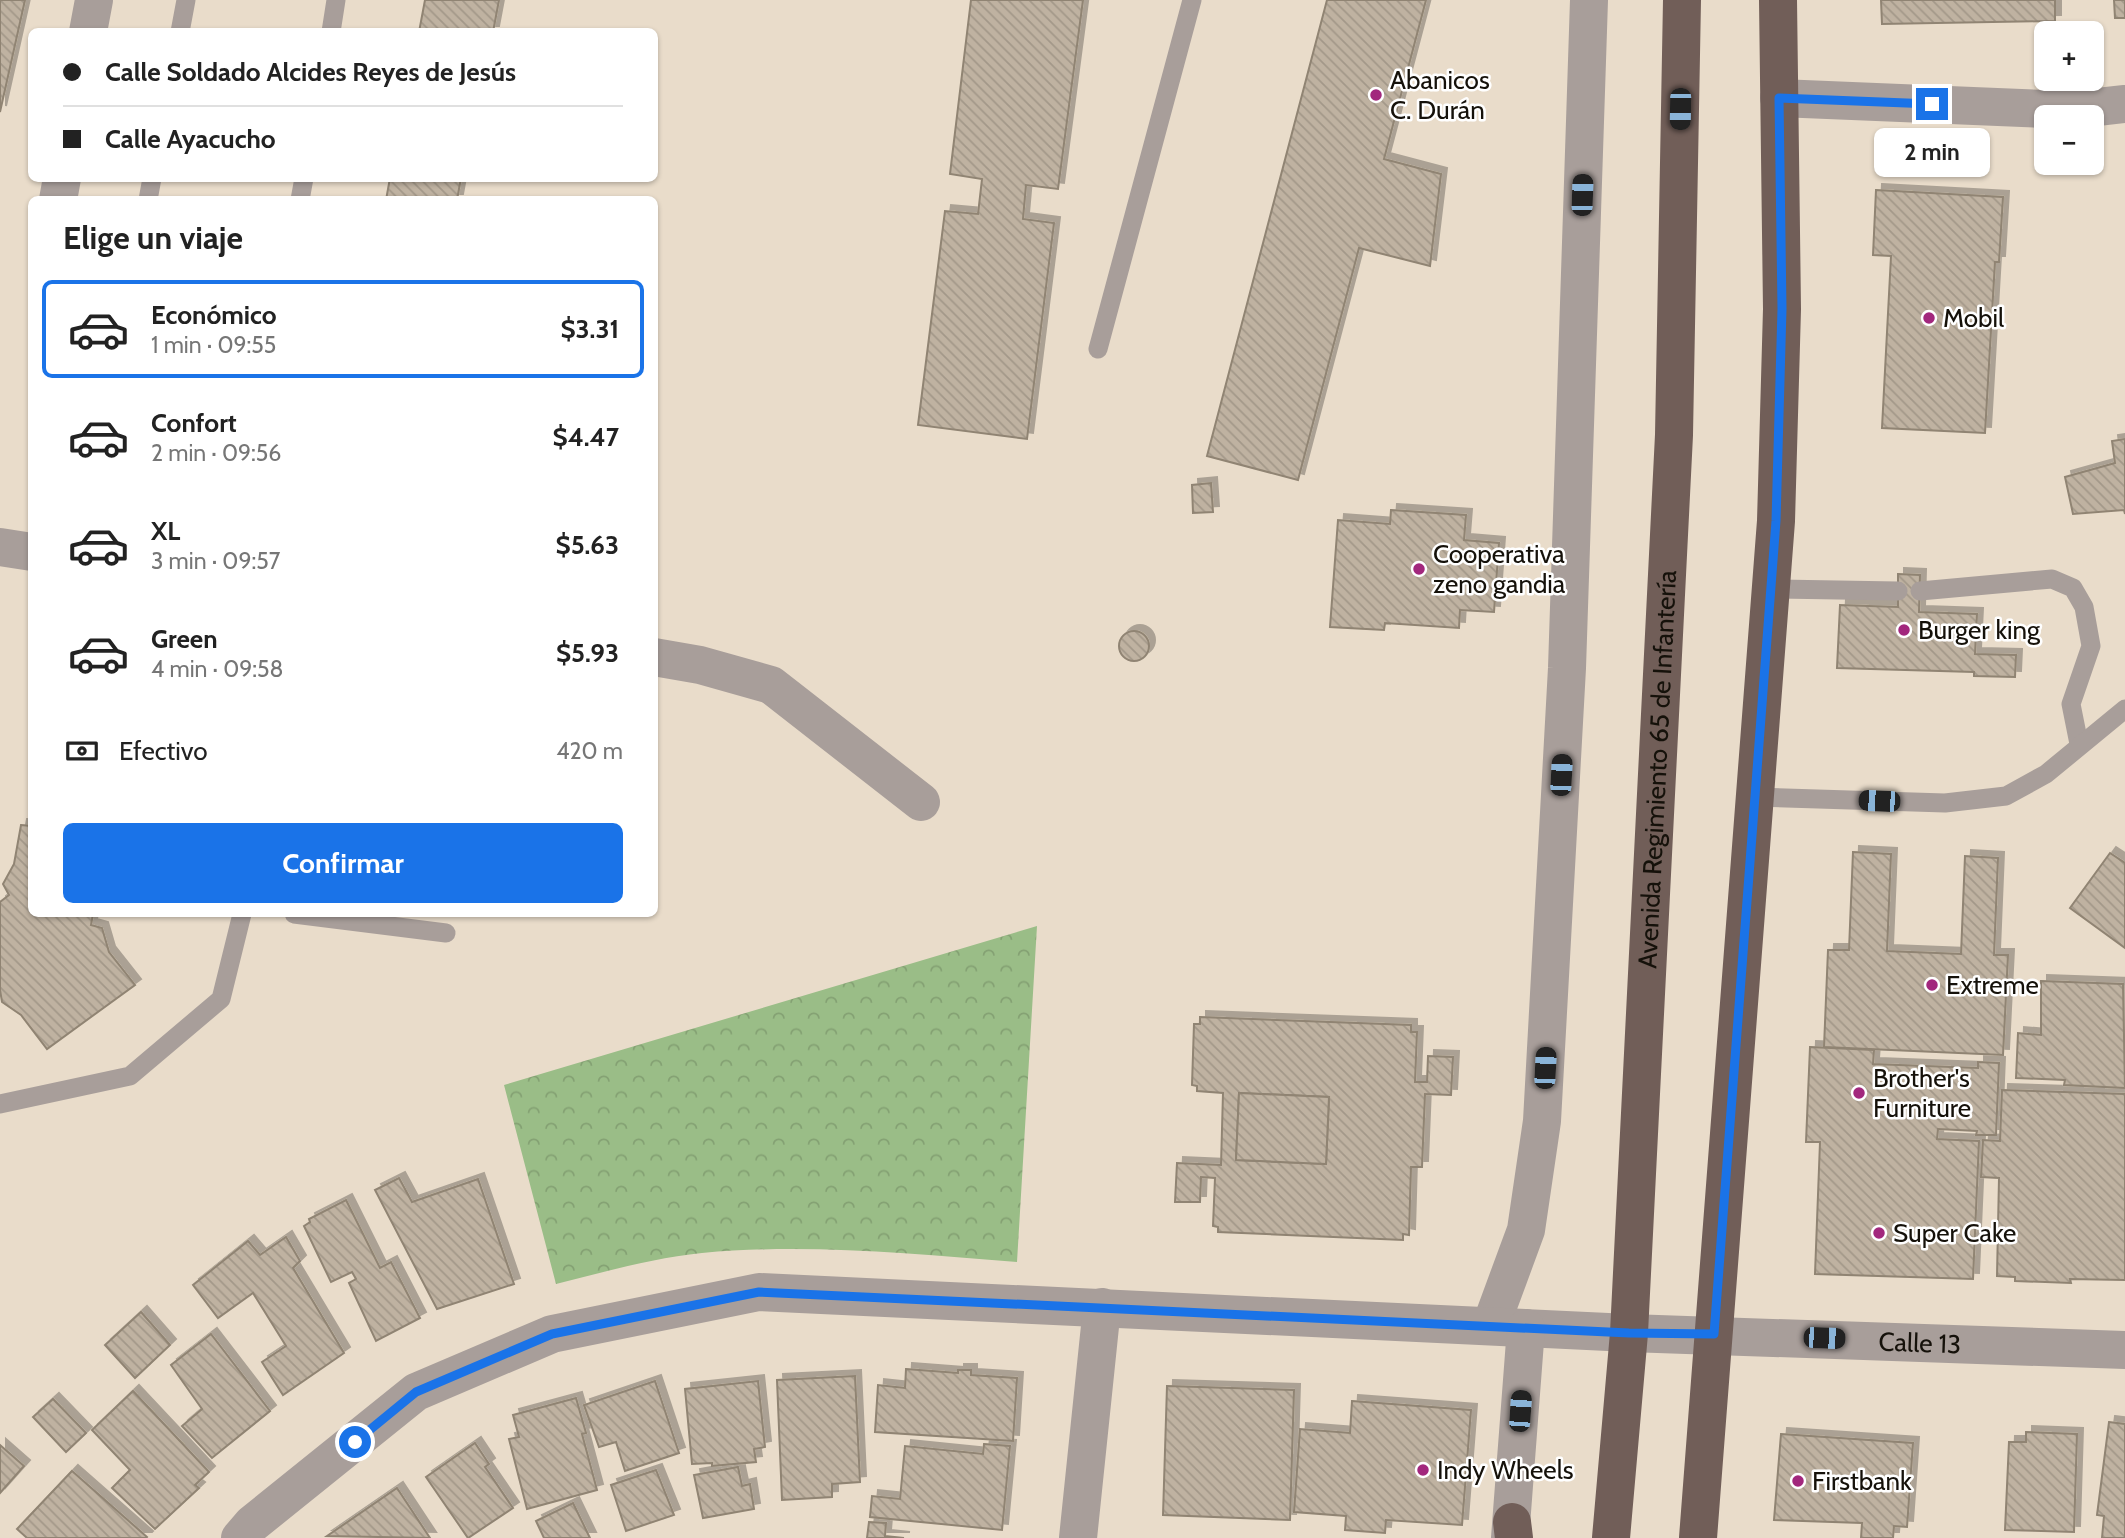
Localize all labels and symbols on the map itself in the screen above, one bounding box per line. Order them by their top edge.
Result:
place label: Abanicos C. Durán [1390,64,1490,126]
marker: Abanicos C. Durán [1368,87,1384,103]
car [1670,88,1691,130]
route end [1916,88,1948,120]
callout: 2 min [1874,128,1990,178]
car [1571,174,1594,216]
place label: Mobil [1943,302,2004,334]
marker: Mobil [1921,310,1937,326]
place label: Cooperativa zeno gandia [1433,538,1566,600]
marker: Cooperativa zeno gandia [1411,561,1427,577]
street label: Avenida Regimiento 65 de Infantería [1631,569,1683,969]
place label: Burger king [1918,614,2041,646]
marker: Burger king [1896,622,1912,638]
car [1550,753,1573,797]
car [1858,790,1901,812]
place label: Extreme [1946,969,2039,1001]
marker: Extreme [1924,977,1940,993]
car [1534,1046,1557,1090]
place label: Brother's Furniture [1873,1062,1971,1124]
marker: Brother's Furniture [1851,1085,1867,1101]
place label: Super Cake [1893,1217,2016,1249]
marker: Super Cake [1871,1225,1887,1241]
street label: Calle 13 [1878,1326,1962,1360]
car [1803,1327,1846,1349]
car [1509,1389,1532,1433]
route start [339,1426,371,1458]
place label: Indy Wheels [1437,1454,1574,1486]
marker: Indy Wheels [1415,1462,1431,1478]
place label: Firstbank [1812,1465,1912,1497]
marker: Firstbank [1790,1473,1806,1489]

